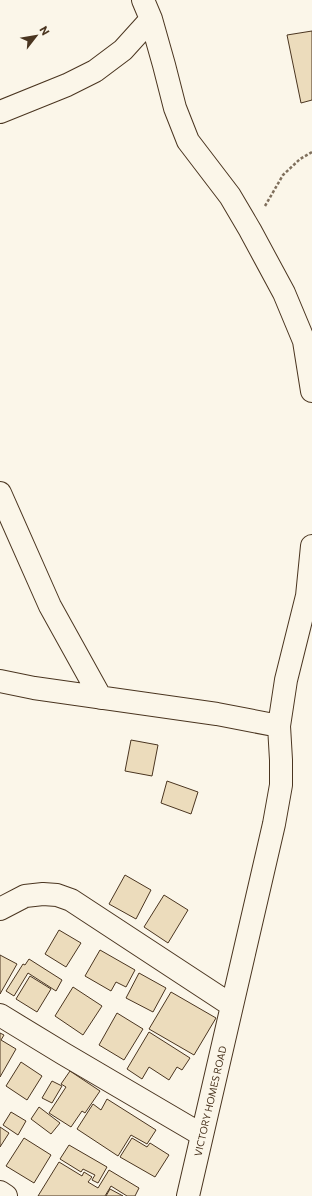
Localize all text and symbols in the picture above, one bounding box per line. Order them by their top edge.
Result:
north arrow [16,16,56,56]
text: N [37,24,53,37]
street label: VICTORY HOMES ROAD [191,1045,229,1157]

